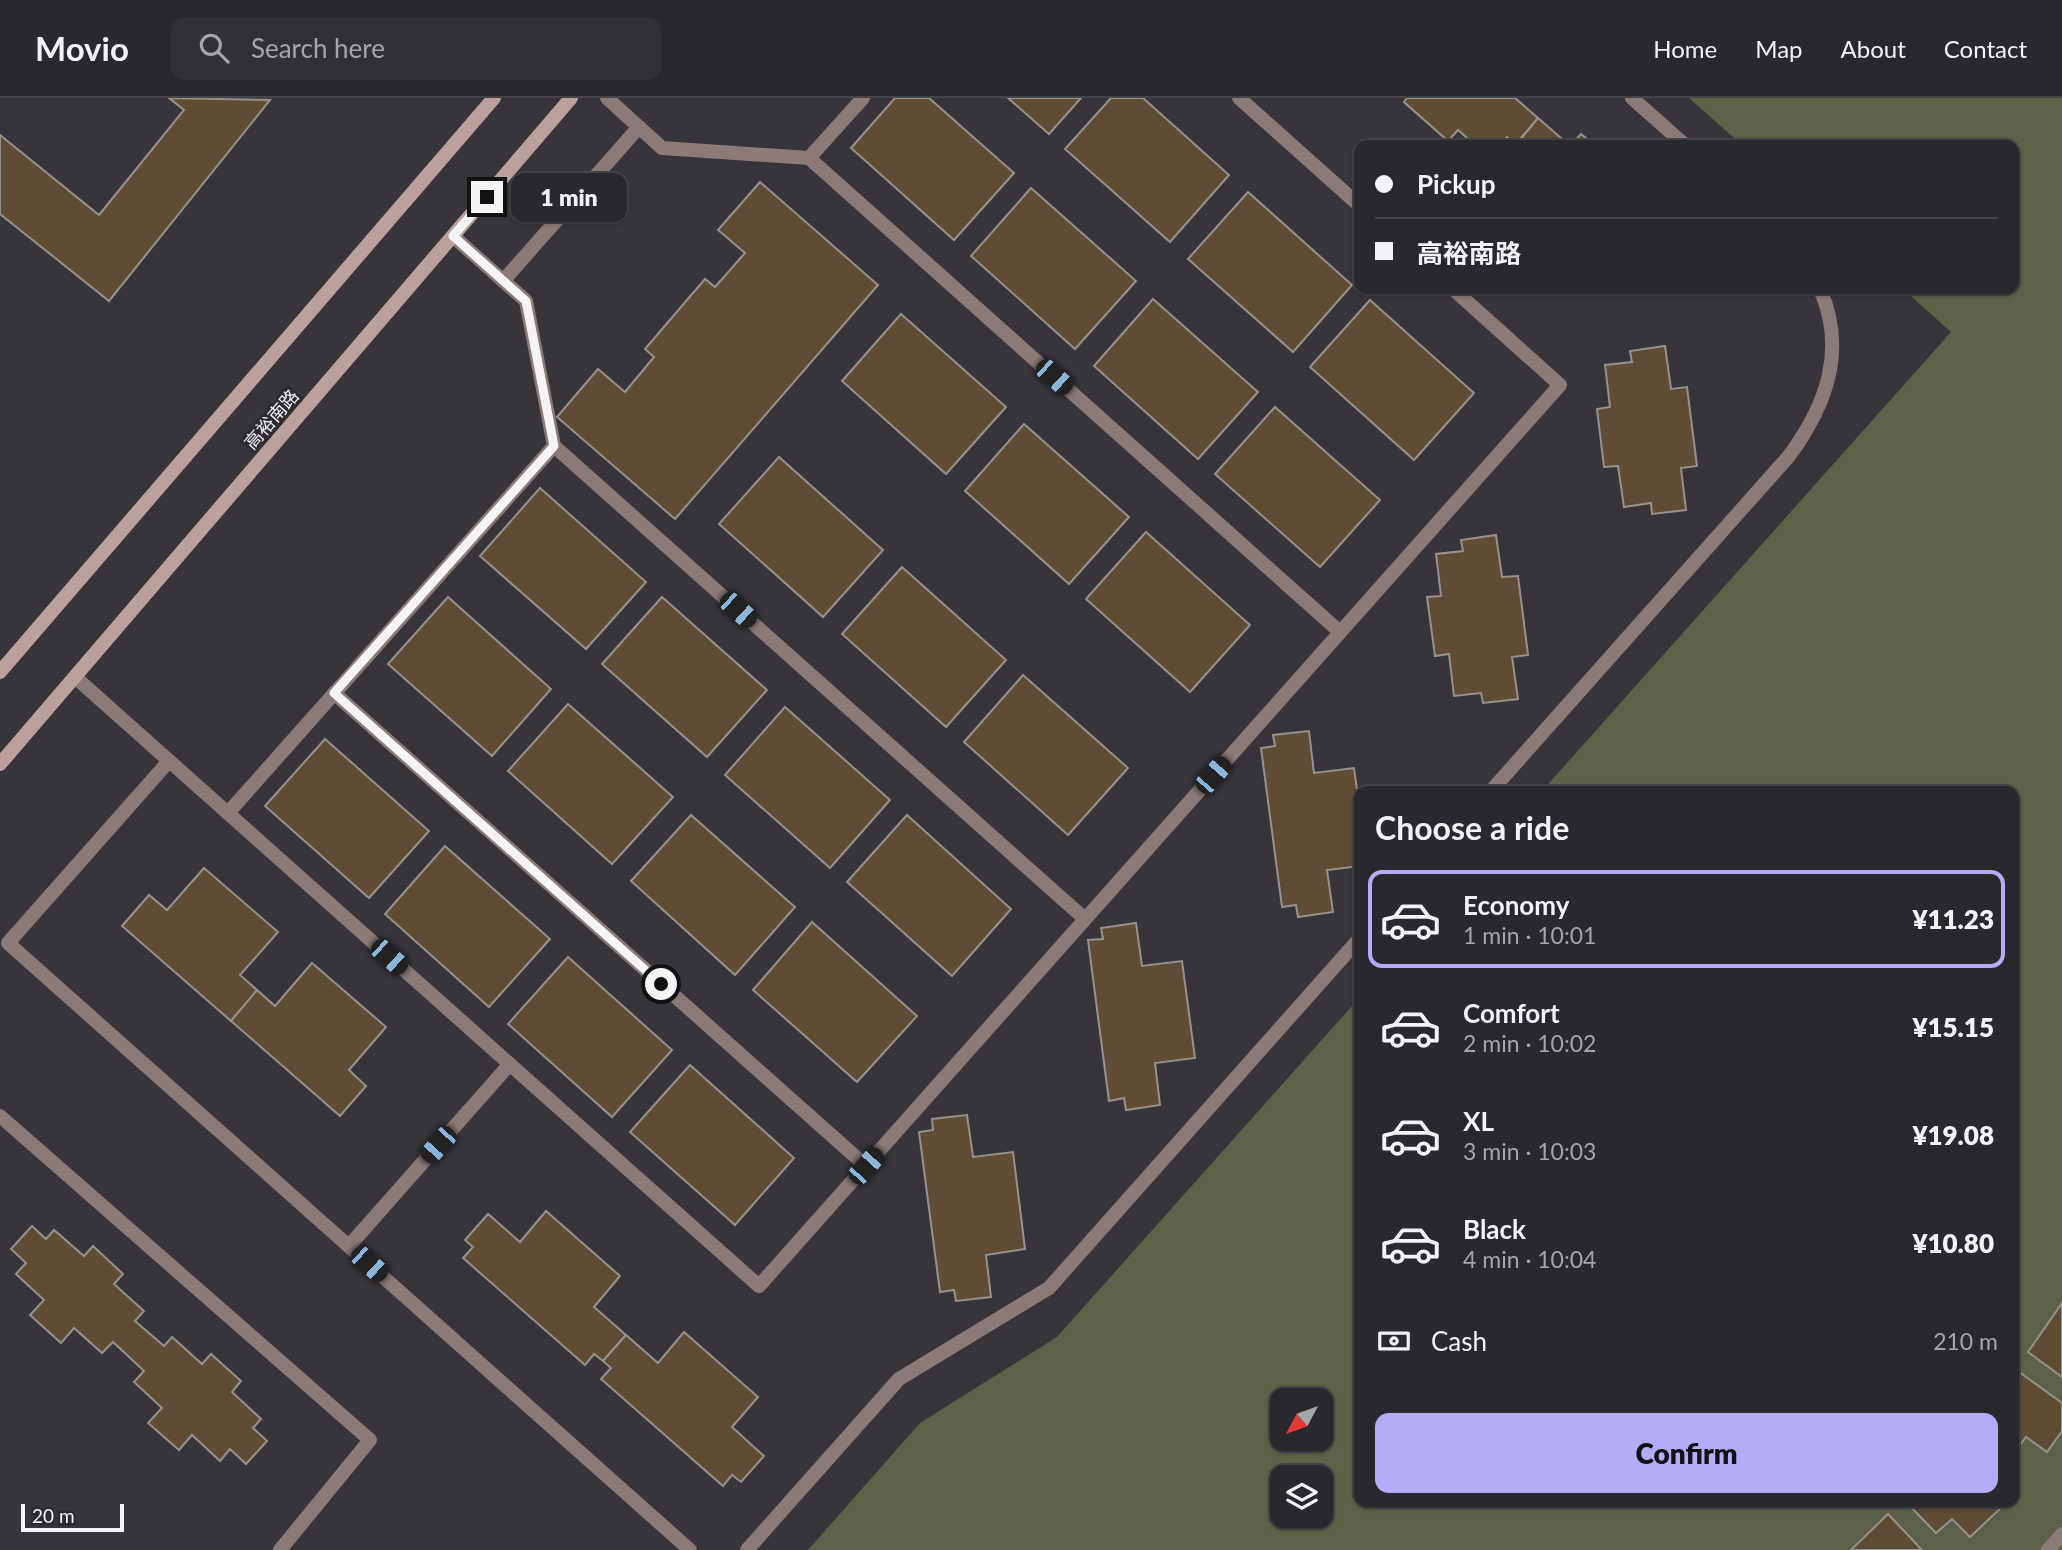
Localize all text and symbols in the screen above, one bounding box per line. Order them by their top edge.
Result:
search box [171,17,661,80]
text: Movio [35,28,129,68]
icon: search [195,29,233,67]
text: Search here [251,32,385,64]
text: Home [1653,34,1717,63]
text: Map [1755,34,1803,63]
text: About [1841,34,1906,63]
text: Contact [1944,34,2027,63]
text: Pickup [1417,168,1496,200]
callout: 1 min [512,172,627,222]
route end [471,181,503,213]
text: 1 min [540,183,598,211]
text: 高裕南路 [1417,237,1521,269]
car [1032,355,1077,399]
street label: 高裕南路 [239,385,303,453]
car [716,588,761,632]
car [1192,752,1235,798]
text: Choose a ride [1375,808,1569,847]
icon: car [1379,888,1442,951]
text: Economy [1463,889,1569,921]
text: ¥11.23 [1912,903,1994,935]
text: 1 min · 10:01 [1463,921,1596,949]
car [367,935,412,979]
route start [645,968,677,1000]
icon: car [1379,996,1442,1059]
text: Comfort [1463,997,1560,1029]
text: ¥15.15 [1912,1011,1994,1043]
text: 2 min · 10:02 [1463,1029,1596,1057]
icon: car [1379,1104,1442,1167]
text: XL [1463,1105,1494,1137]
text: ¥19.08 [1912,1119,1994,1151]
car [417,1122,460,1168]
text: 3 min · 10:03 [1463,1137,1596,1165]
car [845,1143,888,1189]
icon: car [1379,1212,1442,1275]
text: Black [1463,1213,1526,1245]
text: ¥10.80 [1912,1227,1994,1259]
car [347,1242,392,1286]
text: 4 min · 10:04 [1463,1245,1596,1273]
icon: cash [1375,1322,1413,1360]
text: Cash [1431,1325,1487,1357]
text: 210 m [1933,1327,1998,1355]
north arrow [1270,1388,1334,1451]
map controls [1270,1388,1333,1528]
button: Confirm [1375,1413,1998,1493]
button: layers [1270,1465,1333,1528]
scale bar [21,1501,124,1533]
text: 20 m [32,1504,75,1527]

